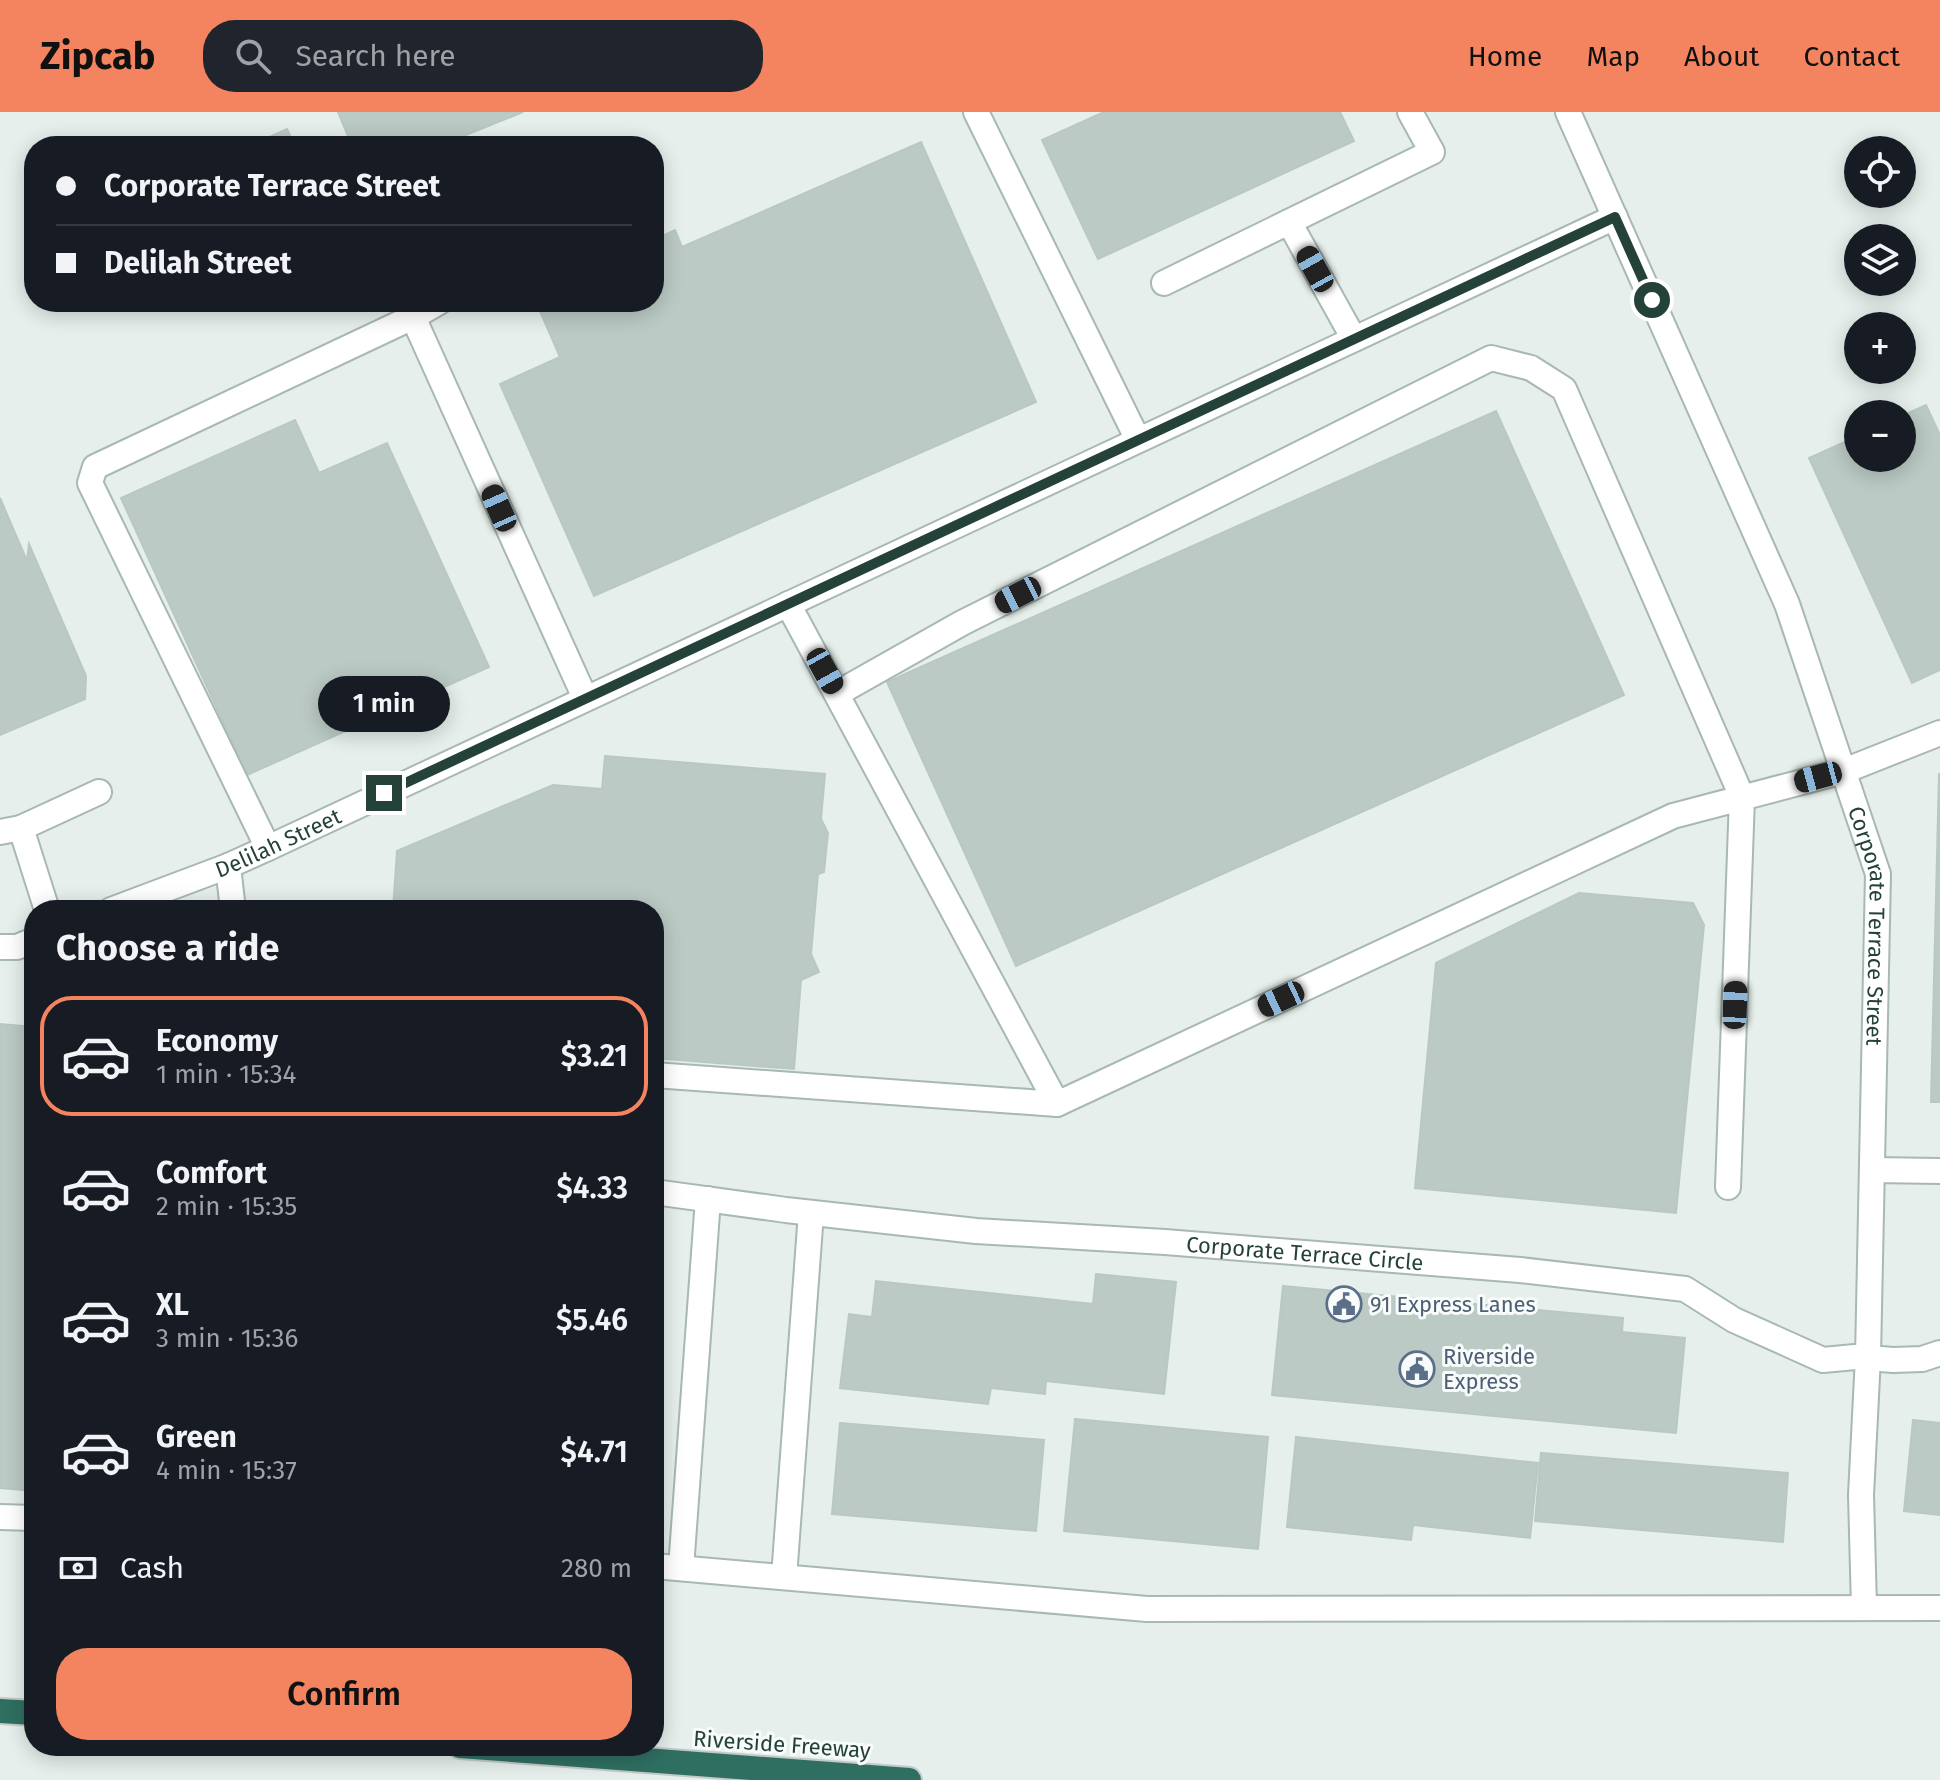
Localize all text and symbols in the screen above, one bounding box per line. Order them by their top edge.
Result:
search box [203,20,763,92]
text: Zipcab [40,33,155,79]
icon: search [231,34,275,78]
text: Search here [295,38,456,74]
text: Home [1468,40,1542,73]
text: Map [1586,40,1640,73]
text: About [1684,40,1759,73]
text: Contact [1803,40,1900,73]
map controls [1844,136,1916,472]
button: locate [1844,136,1916,208]
text: Corporate Terrace Street [104,168,440,204]
button: layers [1844,224,1916,296]
car [1293,242,1337,296]
text: Delilah Street [104,245,292,281]
route start [1634,282,1670,318]
button: + [1844,312,1916,384]
button: − [1844,400,1916,472]
car [478,481,520,535]
car [991,573,1045,617]
car [803,644,847,698]
callout: 1 min [318,677,450,733]
text: 1 min [353,688,415,719]
car [1792,759,1844,795]
route end [366,775,402,811]
street label: Delilah Street [211,803,345,884]
street label: Corporate Terrace Street [1842,803,1891,1046]
text: Choose a ride [56,926,279,970]
car [1254,978,1308,1020]
car [1722,981,1748,1029]
icon: car [60,1020,132,1092]
text: Economy [156,1023,278,1059]
text: $3.21 [561,1038,628,1074]
text: 1 min · 15:34 [156,1059,296,1090]
icon: car [60,1152,132,1224]
text: Comfort [156,1155,267,1191]
text: $4.33 [556,1170,628,1206]
text: 2 min · 15:35 [156,1191,297,1222]
street label: Corporate Terrace Circle [1185,1231,1424,1276]
icon: car [60,1284,132,1356]
public building icon: 91 Express Lanes [1325,1285,1363,1323]
text: XL [156,1287,189,1323]
place label: 91 Express Lanes [1370,1291,1536,1318]
text: $5.46 [556,1302,628,1338]
text: 3 min · 15:36 [156,1323,298,1354]
place label: Riverside Express [1443,1343,1535,1395]
public building icon: Riverside Express [1398,1350,1436,1388]
icon: car [60,1416,132,1488]
text: Green [156,1419,237,1455]
text: $4.71 [561,1434,628,1470]
text: 4 min · 15:37 [156,1455,297,1486]
icon: cash [56,1546,100,1590]
text: Cash [120,1550,184,1586]
text: 280 m [561,1553,632,1584]
button: Confirm [56,1648,632,1740]
street label: Riverside Freeway [692,1725,872,1764]

